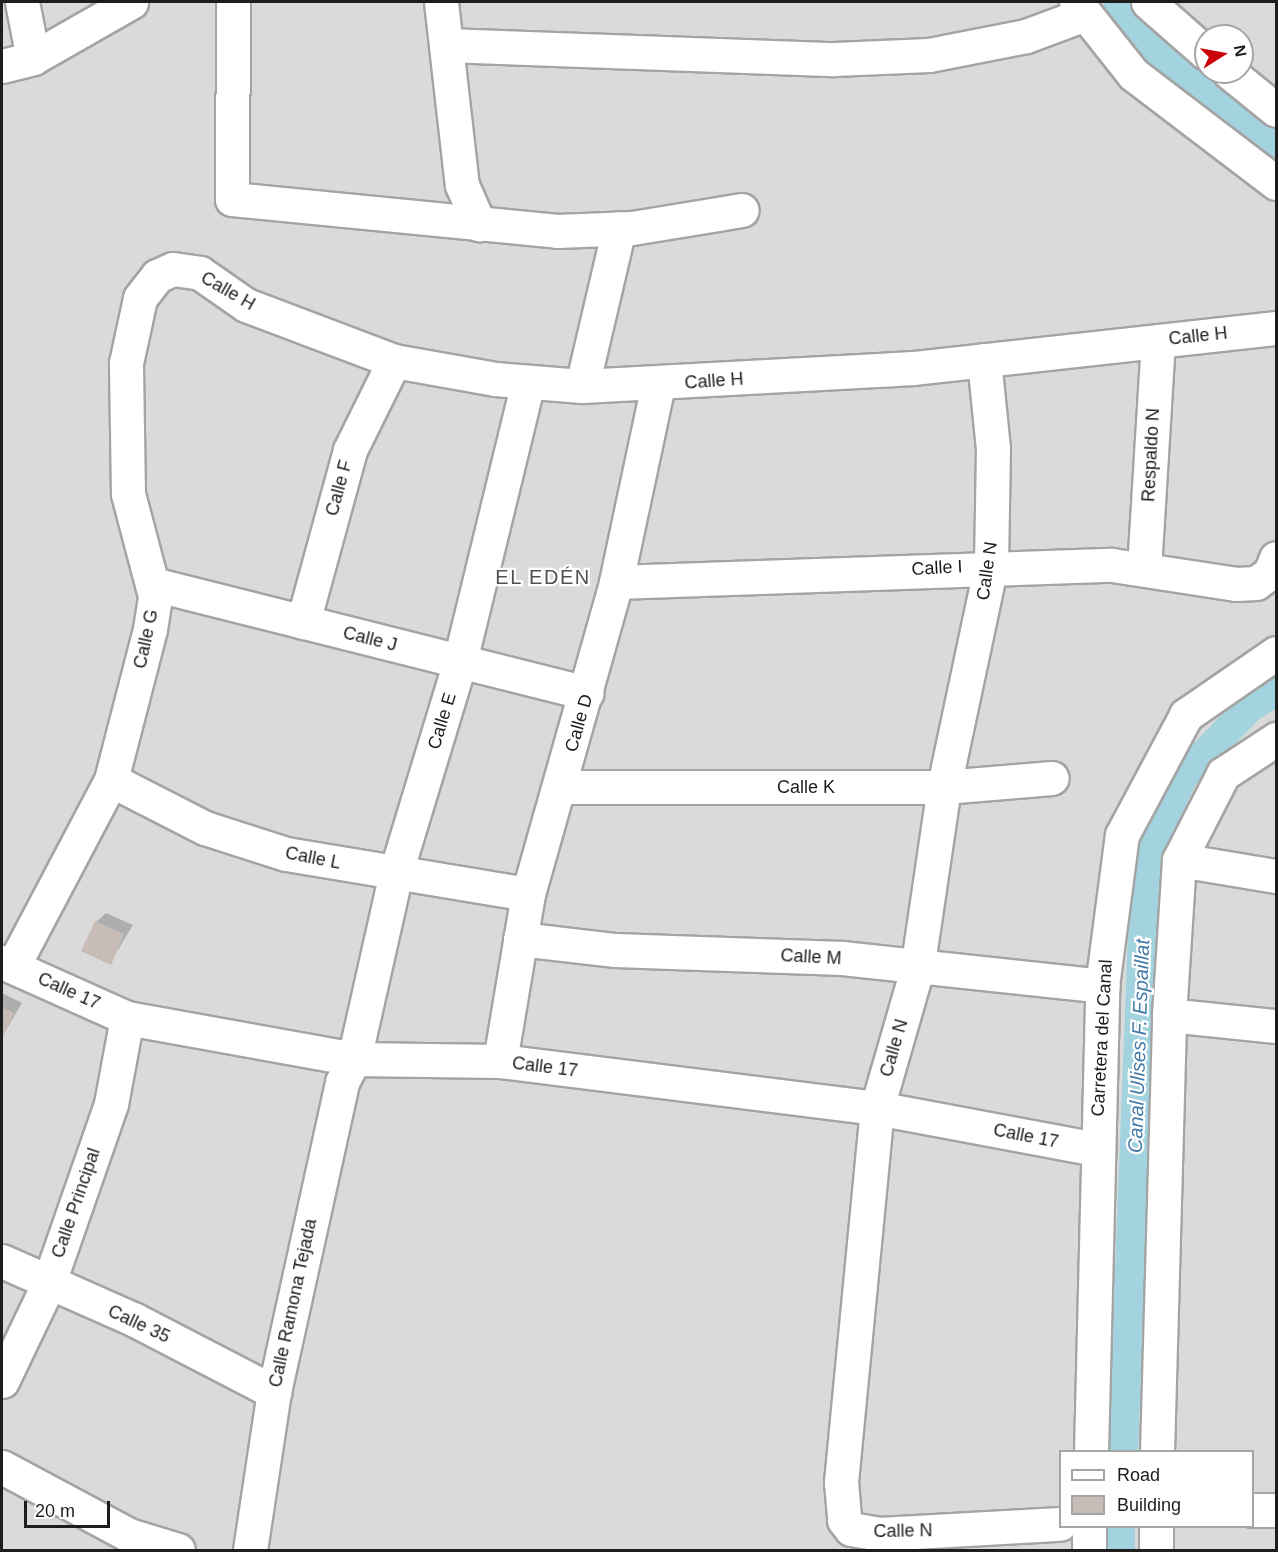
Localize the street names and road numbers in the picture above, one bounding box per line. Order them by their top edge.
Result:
street label: Calle H [197,267,259,315]
street label: Calle H [1168,322,1228,350]
street label: Calle H [684,368,744,394]
street label: Respaldo N [1138,407,1164,503]
street label: Calle F [321,458,357,518]
street label: Calle N [972,540,1002,602]
street label: Calle I [911,556,963,580]
street label: Calle G [129,607,163,671]
street label: Calle J [341,622,399,656]
street label: Calle E [423,690,461,752]
street label: Calle D [560,692,598,754]
street label: Calle K [777,776,835,798]
street label: Calle L [283,842,343,874]
street label: Calle M [780,945,842,969]
street label: Carretera del Canal [1087,959,1117,1117]
street label: Calle 17 [34,968,104,1014]
street label: Calle N [875,1017,913,1079]
street label: Calle 17 [511,1052,579,1082]
street label: Calle 17 [992,1119,1060,1153]
street label: Calle Principal [47,1145,105,1261]
street label: Calle Ramona Tejada [265,1217,321,1389]
street label: Calle 35 [105,1300,173,1348]
street label: Calle N [873,1520,933,1542]

